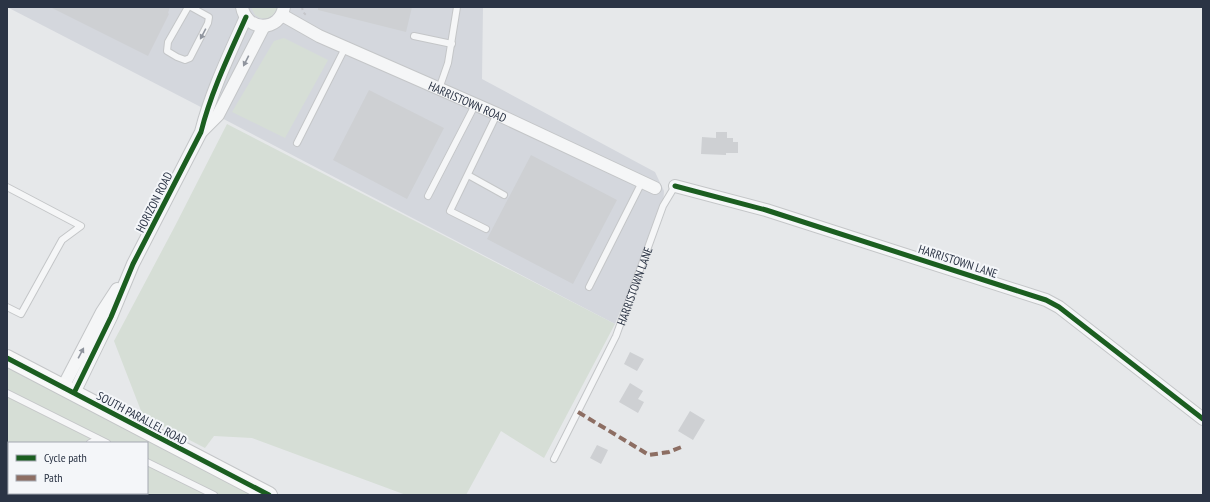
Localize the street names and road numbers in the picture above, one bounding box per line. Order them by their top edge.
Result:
street label: HARRISTOWN ROAD [426,78,509,125]
street label: HORIZON ROAD [132,169,176,235]
street label: HARRISTOWN LANE [917,241,999,281]
street label: HARRISTOWN LANE [613,245,655,327]
street label: SOUTH PARALLEL ROAD [94,388,190,448]

